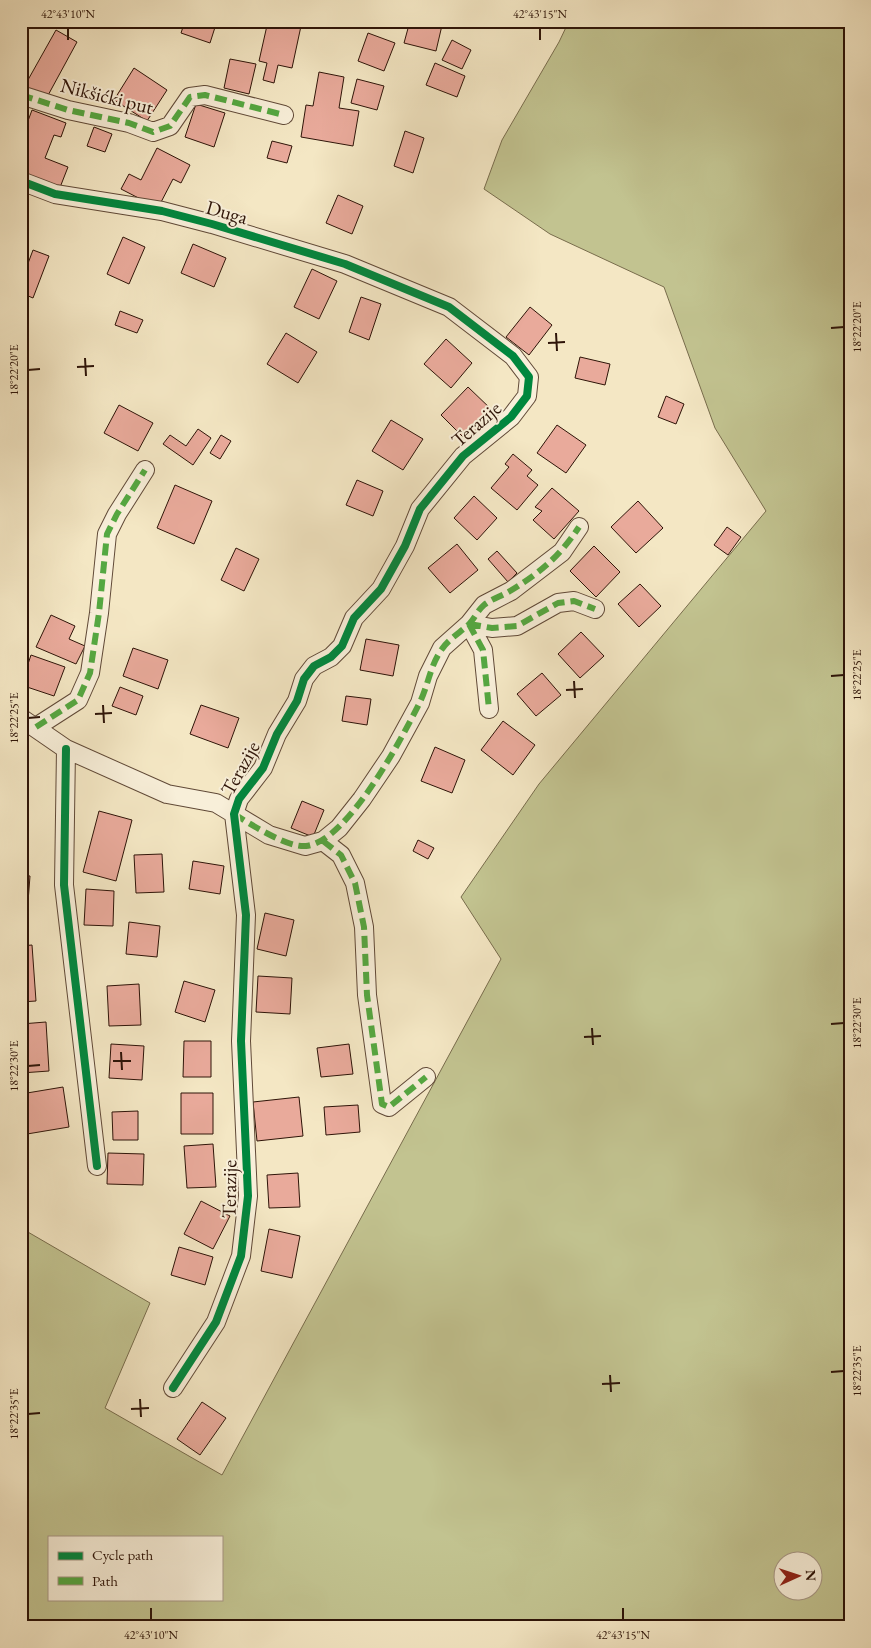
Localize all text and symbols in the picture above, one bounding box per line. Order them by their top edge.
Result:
text: 42°43'10"N [41,6,95,22]
text: 42°43'15"N [513,6,567,22]
street label: Nikšićki put [58,72,157,120]
street label: Duga [203,194,251,230]
text: 18°22'20"E [849,301,865,353]
text: 18°22'20"E [6,344,22,396]
street label: Terazije [446,395,507,453]
text: 18°22'25"E [849,649,865,701]
text: 18°22'25"E [6,692,22,744]
street label: Terazije [215,736,266,800]
text: 18°22'30"E [849,997,865,1049]
text: 18°22'30"E [6,1040,22,1092]
street label: Terazije [215,1160,243,1218]
text: 18°22'35"E [849,1345,865,1397]
text: 18°22'35"E [6,1388,22,1440]
legend [48,1536,222,1600]
text: Cycle path [92,1545,154,1564]
north arrow [774,1550,824,1600]
text: N [802,1569,820,1582]
text: Path [92,1571,118,1590]
text: 42°43'10"N [124,1627,178,1643]
text: 42°43'15"N [596,1627,650,1643]

